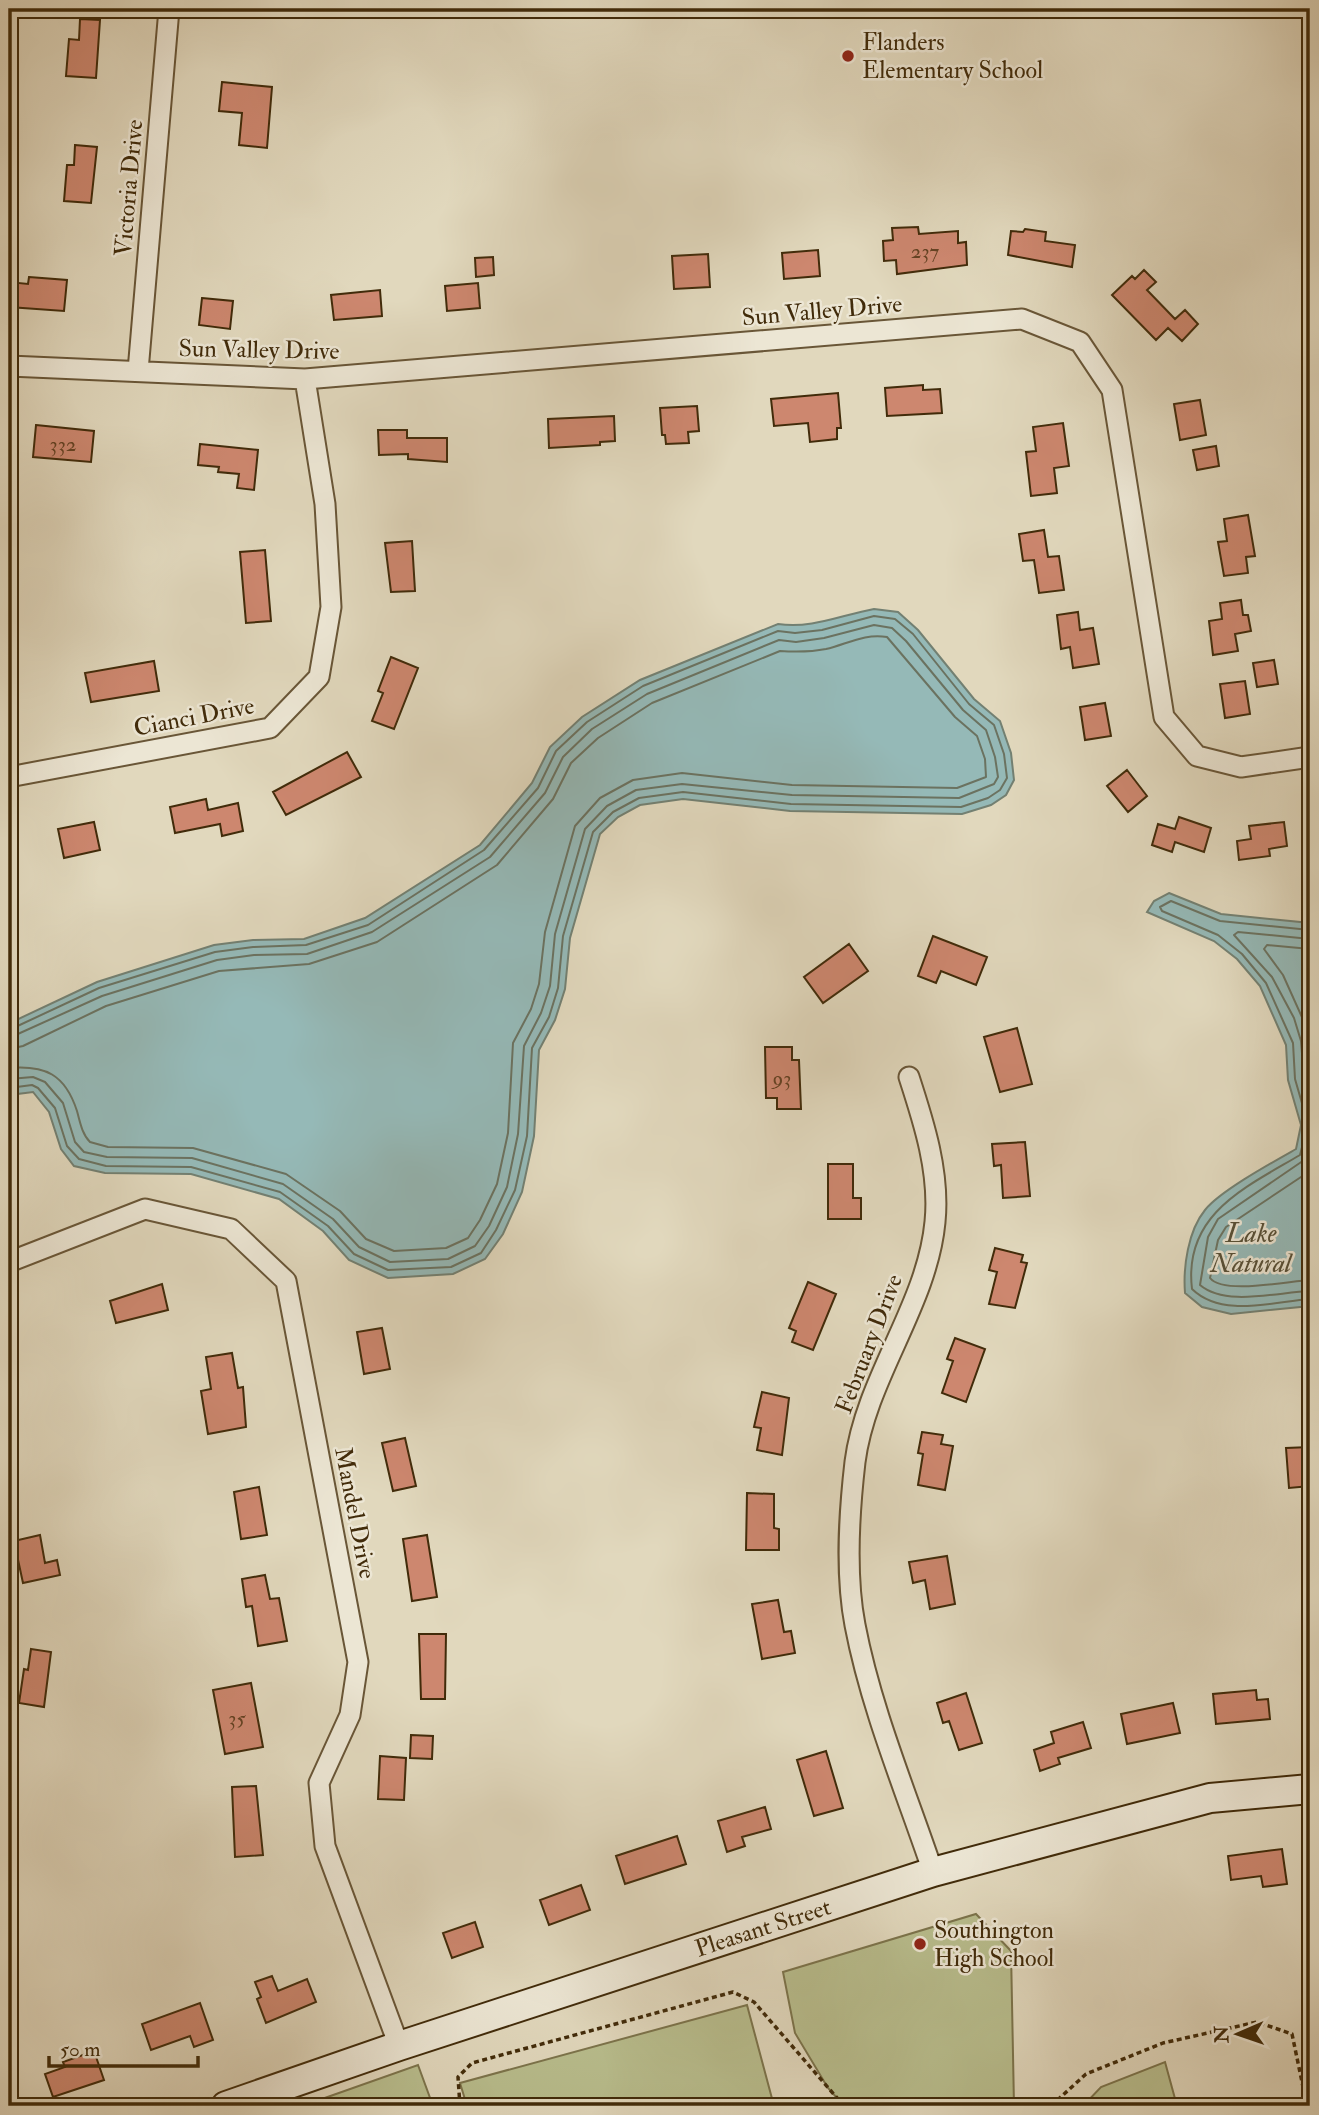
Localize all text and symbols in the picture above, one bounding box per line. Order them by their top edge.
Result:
place label: Flanders Elementary School [862,27,1043,86]
marker: Flanders Elementary School [840,48,856,64]
street label: Victoria Drive [108,118,150,258]
house number: 237 [911,238,940,265]
street label: Sun Valley Drive [741,289,903,333]
street label: Sun Valley Drive [178,333,340,367]
house number: 332 [50,431,76,458]
street label: Cianci Drive [131,690,257,744]
house number: 93 [771,1065,791,1092]
water label: Lake Natural [1209,1218,1293,1280]
street label: February Drive [828,1270,910,1418]
street label: Mandel Drive [327,1445,383,1581]
house number: 35 [228,1705,246,1732]
street label: Pleasant Street [691,1891,835,1965]
place label: Southington High School [934,1915,1054,1974]
marker: Southington High School [912,1936,928,1952]
north arrow [1204,2000,1274,2070]
scale bar [49,2024,198,2068]
text: N [1210,2025,1234,2044]
text: 50 m [60,2036,101,2063]

